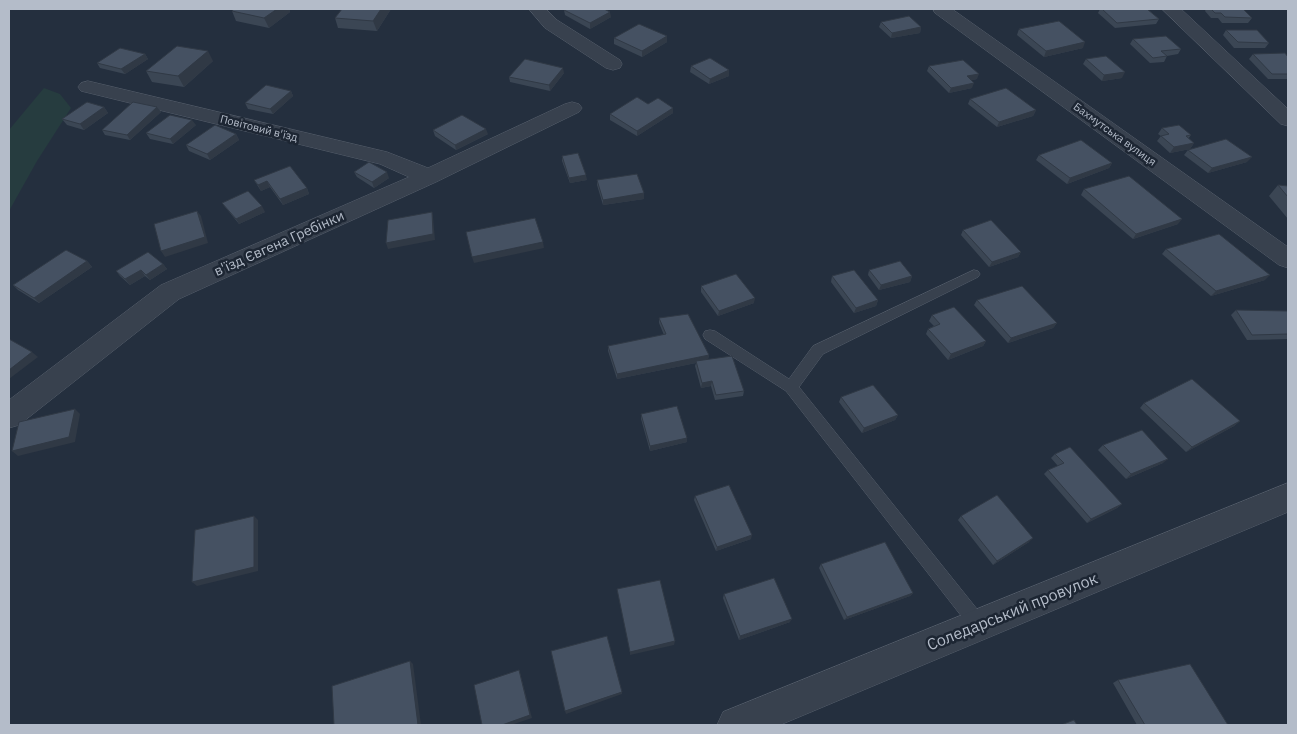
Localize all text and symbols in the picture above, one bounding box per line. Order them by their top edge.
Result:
street label: Бахмутська вулиця [1071,99,1159,169]
street label: Повітовий в'їзд [219,112,300,145]
street label: в'їзд Євгена Гребінки [211,206,347,280]
street label: Соледарський провулок [924,567,1101,654]

